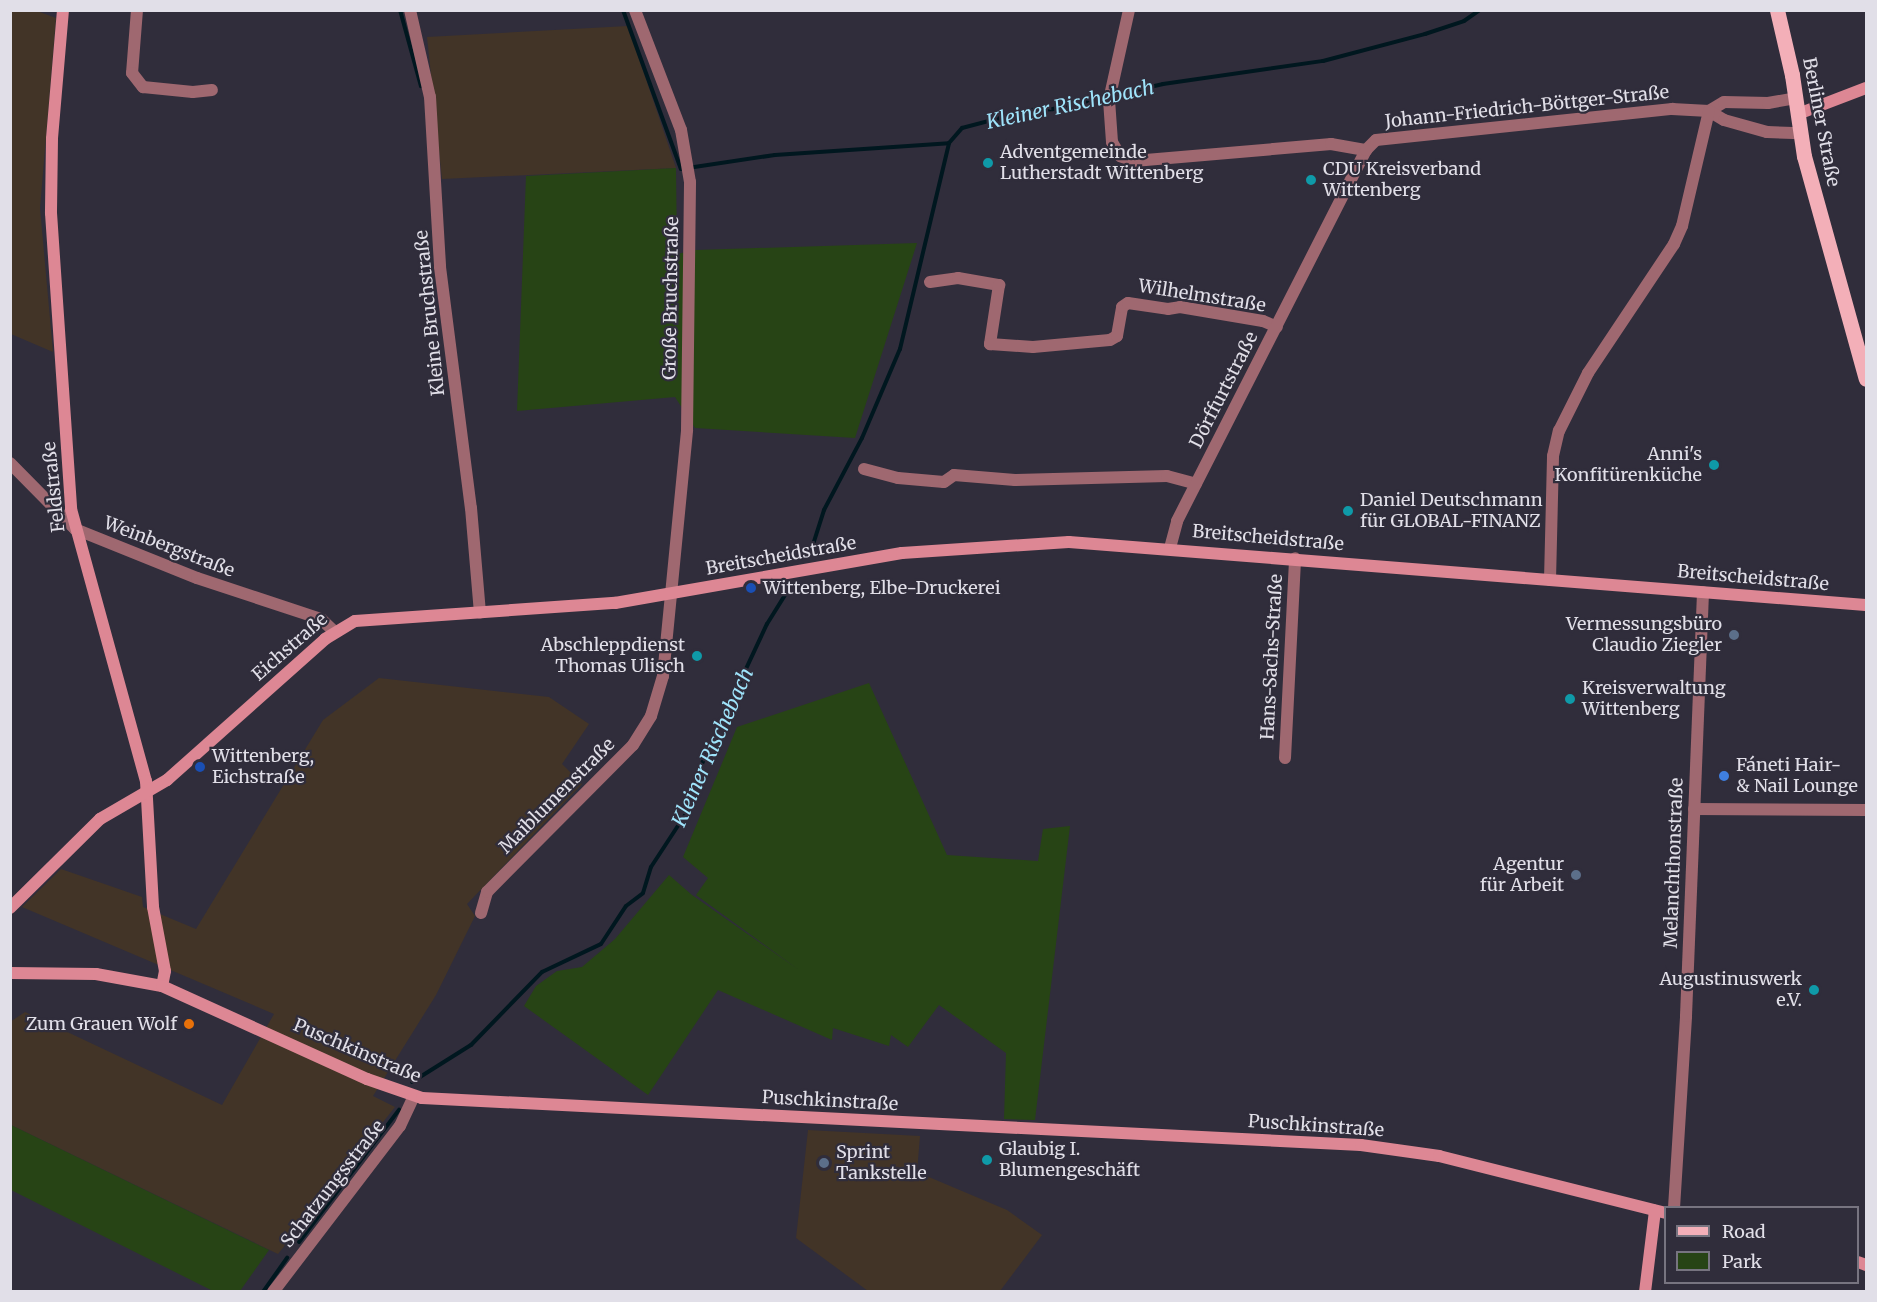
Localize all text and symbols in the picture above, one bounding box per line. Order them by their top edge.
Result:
street label: Berliner Straße [1798,56,1844,188]
water label: Kleiner Rischebach [984,74,1156,134]
street label: Johann-Friedrich-Böttger-Straße [1384,81,1670,133]
place label: Adventgemeinde Lutherstadt Wittenberg [1000,142,1203,184]
marker: Adventgemeinde Lutherstadt Wittenberg [981,156,995,170]
place label: CDU Kreisverband Wittenberg [1323,159,1481,201]
marker: CDU Kreisverband Wittenberg [1304,173,1318,187]
street label: Große Bruchstraße [659,216,683,380]
street label: Kleine Bruchstraße [411,229,449,397]
street label: Wilhelmstraße [1137,275,1267,317]
street label: Dörffurtstraße [1185,328,1263,452]
street label: Feldstraße [39,441,69,533]
place label: Anni's Konfitürenküche [1555,444,1702,486]
marker: Anni's Konfitürenküche [1707,458,1721,472]
place label: Daniel Deutschmann für GLOBAL-FINANZ [1360,490,1543,532]
marker: Daniel Deutschmann für GLOBAL-FINANZ [1341,504,1355,518]
street label: Weinbergstraße [101,512,237,582]
street label: Breitscheidstraße [1191,521,1345,555]
street label: Breitscheidstraße [704,532,858,580]
street label: Breitscheidstraße [1676,561,1830,595]
street label: Hans-Sachs-Straße [1257,573,1287,741]
place label: Wittenberg, Elbe-Druckerei [763,577,1000,599]
marker: Wittenberg, Elbe-Druckerei [744,581,758,595]
street label: Eichstraße [248,608,332,686]
place label: Vermessungsbüro Claudio Ziegler [1566,614,1722,656]
marker: Vermessungsbüro Claudio Ziegler [1727,628,1741,642]
place label: Abschleppdienst Thomas Ulisch [541,635,685,678]
marker: Abschleppdienst Thomas Ulisch [690,649,704,663]
water label: Kleiner Rischebach [666,664,758,830]
place label: Kreisverwaltung Wittenberg [1582,678,1726,720]
marker: Kreisverwaltung Wittenberg [1563,692,1577,706]
street label: Maiblumenstraße [495,734,619,858]
place label: Wittenberg, Eichstraße [212,746,314,789]
place label: Fáneti Hair- & Nail Lounge [1736,755,1858,798]
marker: Wittenberg, Eichstraße [193,760,207,774]
marker: Fáneti Hair- & Nail Lounge [1717,769,1731,783]
street label: Melanchthonstraße [1660,777,1688,949]
place label: Agentur für Arbeit [1480,854,1564,896]
marker: Agentur für Arbeit [1569,868,1583,882]
place label: Augustinuswerk e.V. [1659,969,1802,1012]
marker: Augustinuswerk e.V. [1807,983,1821,997]
place label: Zum Grauen Wolf [26,1013,177,1035]
street label: Puschkinstraße [290,1014,424,1088]
marker: Zum Grauen Wolf [182,1017,196,1031]
street label: Puschkinstraße [761,1087,899,1115]
street label: Puschkinstraße [1247,1110,1385,1142]
street label: Schatzungsstraße [277,1116,389,1252]
place label: Glaubig I. Blumengeschäft [999,1139,1140,1182]
place label: Sprint Tankstelle [836,1142,927,1184]
marker: Glaubig I. Blumengeschäft [980,1153,994,1167]
marker: Sprint Tankstelle [817,1156,831,1170]
legend [1664,1206,1859,1284]
text: Road [1722,1220,1766,1243]
text: Park [1722,1250,1762,1273]

